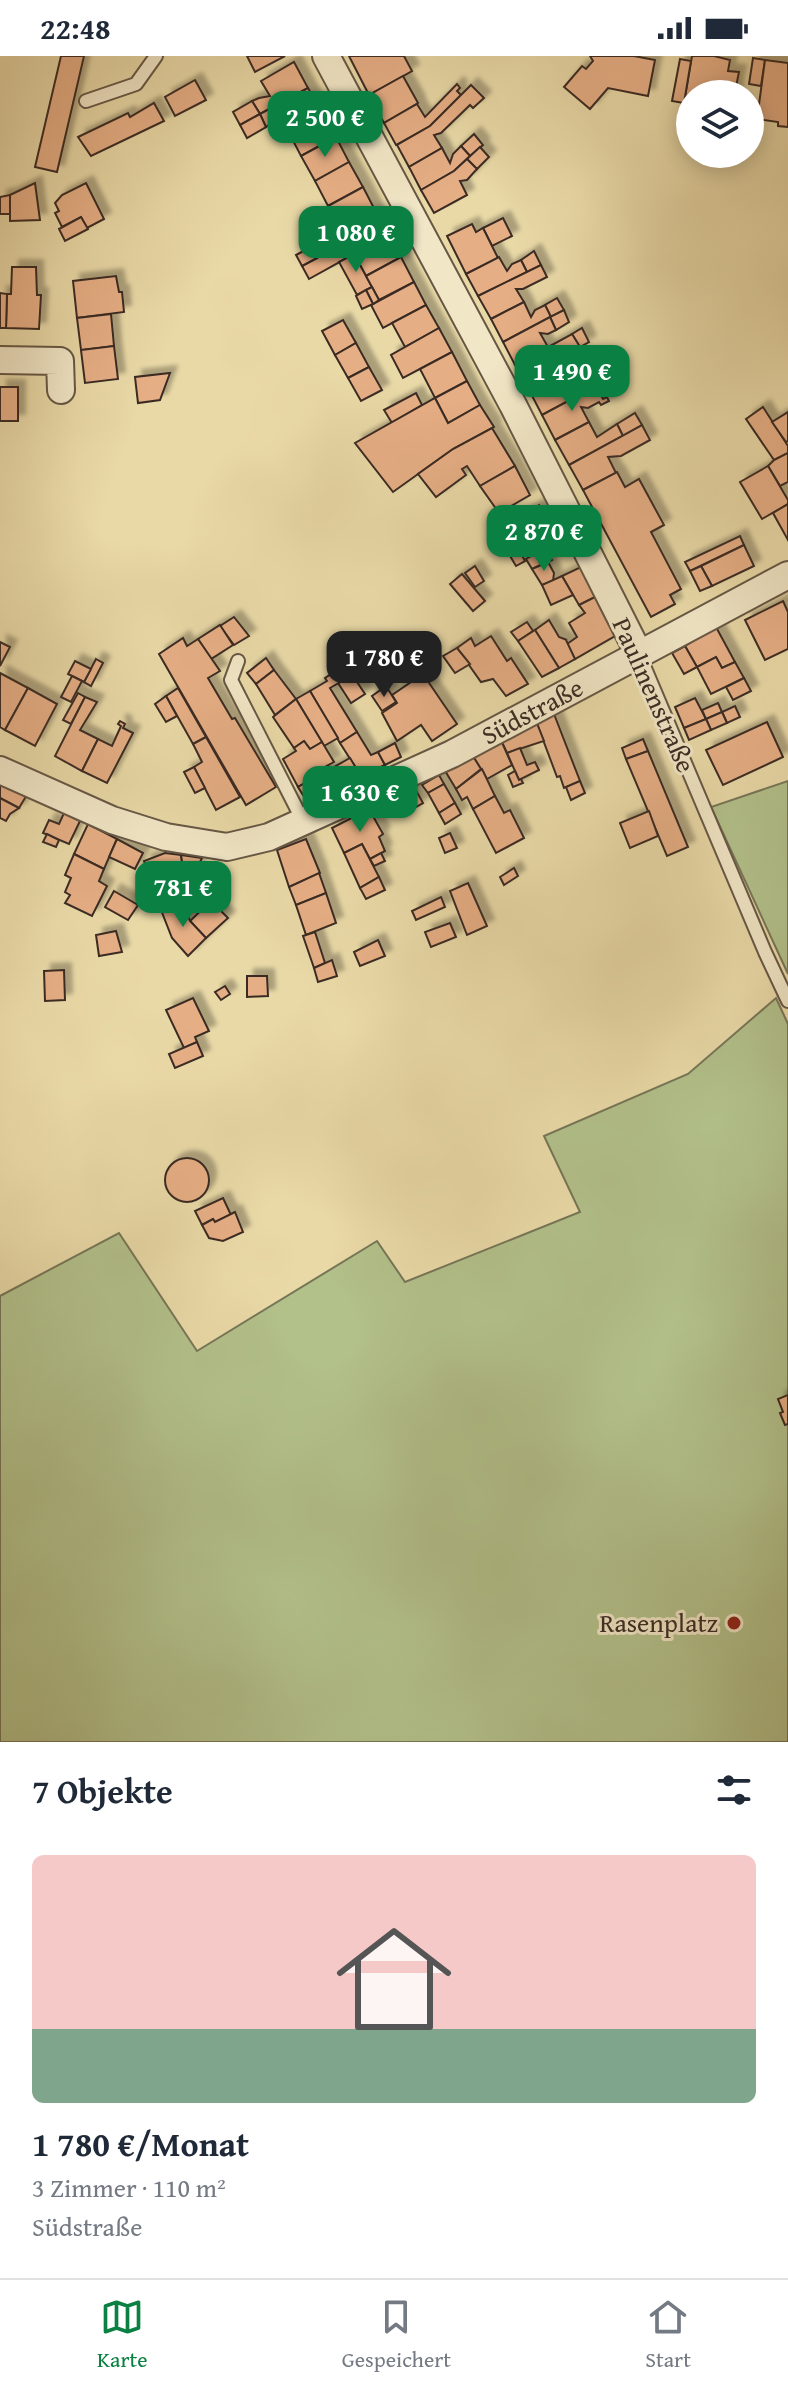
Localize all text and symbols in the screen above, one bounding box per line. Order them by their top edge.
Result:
text: 22:48 [40,6,111,50]
map controls [676,80,764,168]
button: layers [676,80,764,168]
pin: 2 500 € [251,91,399,159]
text: 2 500 € [286,97,364,136]
pin: 1 080 € [282,206,430,274]
text: 1 080 € [317,212,395,251]
pin: 1 490 € [498,345,646,413]
text: 1 490 € [533,351,611,390]
pin: 2 870 € [470,505,618,573]
text: 2 870 € [505,511,583,550]
street label: Paulinenstraße [603,611,706,779]
pin: 1 780 € [310,631,458,699]
text: 1 780 € [345,637,423,676]
street label: Südstraße [474,668,590,754]
pin: 1 630 € [286,766,434,834]
text: 1 630 € [321,772,399,811]
pin: 781 € [127,861,239,929]
text: 781 € [153,867,213,906]
place label: Rasenplatz [599,1603,718,1642]
marker: Rasenplatz [725,1614,743,1632]
text: 7 Objekte [32,1766,173,1815]
icon: filters [712,1768,756,1812]
icon: home [322,1907,466,2051]
text: 1 780 €/Monat [32,2119,249,2168]
text: 3 Zimmer · 110 m² [32,2168,226,2207]
text: Südstraße [32,2207,142,2246]
tab: Karte [97,2295,148,2375]
tab: Gespeichert [342,2295,451,2375]
tab: Start [645,2295,691,2375]

